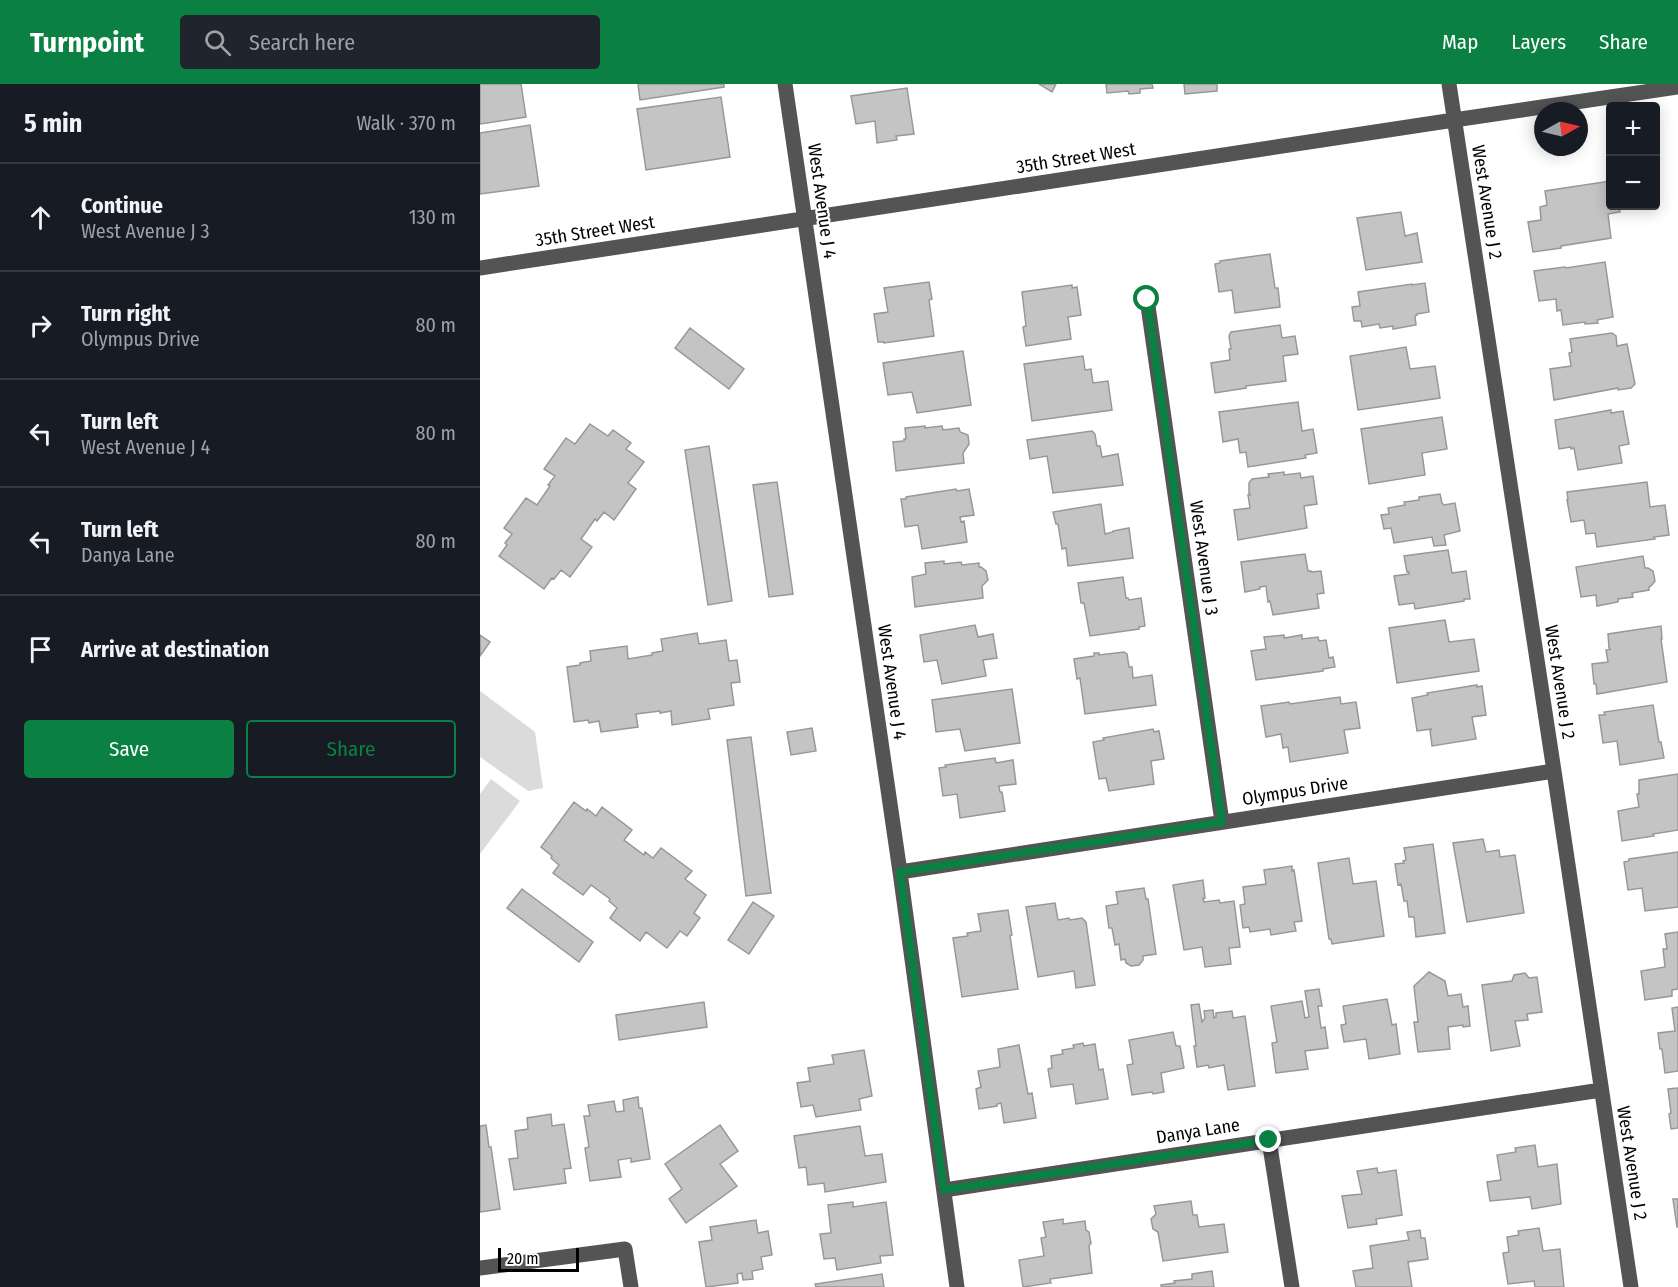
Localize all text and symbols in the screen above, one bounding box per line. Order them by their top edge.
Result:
search box [180,15,600,69]
text: Turnpoint [30,26,144,59]
icon: search [201,26,234,59]
text: Search here [249,29,355,56]
text: Map [1442,29,1478,55]
text: Layers [1511,29,1566,55]
text: Share [1599,29,1648,55]
north arrow [1534,102,1588,156]
map controls [1606,102,1660,210]
button: + [1606,102,1660,156]
text: 5 min [24,108,82,139]
text: Walk · 370 m [356,111,456,135]
street label: 35th Street West [1015,138,1137,178]
street label: West Avenue J 4 [803,142,841,260]
street label: West Avenue J 2 [1467,143,1507,261]
button: − [1606,156,1660,210]
text: Continue [81,192,163,219]
icon: ahead [24,201,57,234]
text: 130 m [409,205,456,229]
street label: 35th Street West [534,211,656,251]
text: West Avenue J 3 [81,219,209,243]
route start [1133,285,1159,311]
text: Turn right [81,300,170,327]
icon: right [24,309,57,342]
text: 80 m [416,313,456,337]
text: Olympus Drive [81,327,200,351]
text: Turn left [81,408,159,435]
icon: left [24,417,57,450]
text: 80 m [416,421,456,445]
text: West Avenue J 4 [81,435,210,459]
street label: West Avenue J 3 [1185,499,1223,617]
text: Turn left [81,516,159,543]
icon: left [24,525,57,558]
text: 80 m [416,529,456,553]
text: Danya Lane [81,543,175,567]
street label: West Avenue J 4 [873,623,911,741]
street label: West Avenue J 2 [1540,623,1580,741]
icon: arrive [24,633,57,666]
text: Arrive at destination [81,636,269,663]
button: Save [24,720,234,778]
button: Share [246,720,456,778]
street label: Olympus Drive [1241,772,1350,810]
street label: West Avenue J 2 [1612,1104,1652,1222]
street label: Danya Lane [1155,1114,1241,1148]
route end [1255,1126,1281,1152]
scale bar [498,1245,579,1272]
text: 20 m [507,1249,538,1268]

